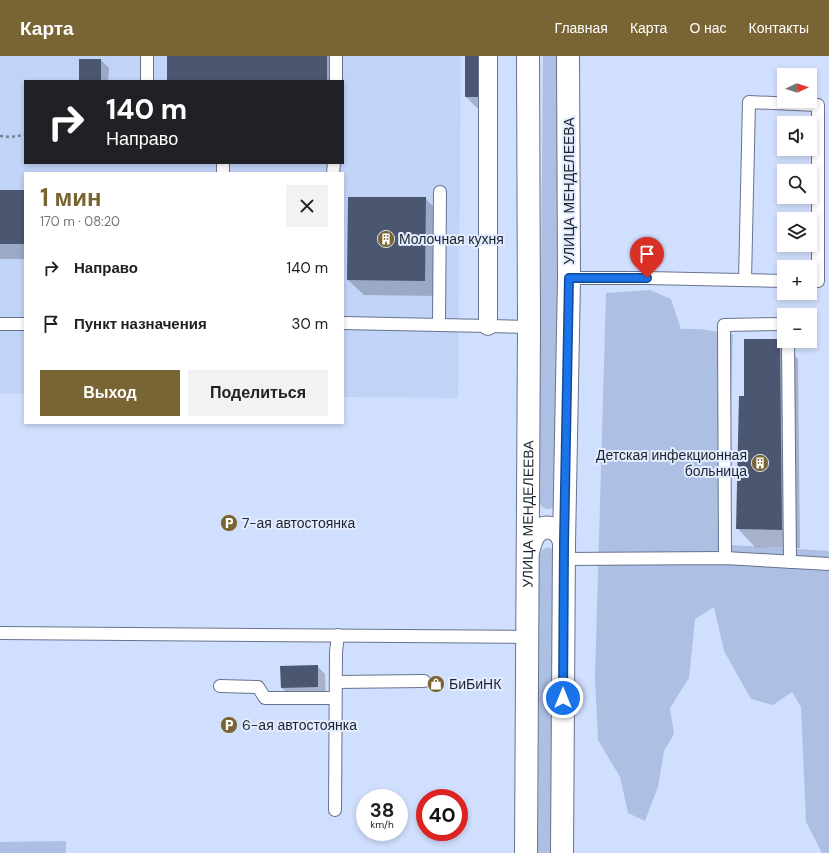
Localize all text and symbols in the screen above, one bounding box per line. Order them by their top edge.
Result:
text: Карта [20,16,74,41]
text: Главная [555,19,608,37]
text: Карта [630,19,667,37]
text: О нас [689,19,727,37]
text: Контакты [749,19,809,37]
north arrow [777,68,817,108]
map controls [777,68,817,348]
text: 140 m [106,91,187,128]
icon: right [40,96,92,148]
button: sound [777,116,817,156]
street label: УЛИЦА МЕНДЕЛЕЕВА [560,117,578,265]
text: Направо [106,127,178,151]
button: search [777,164,817,204]
text: 1 мин [40,182,101,213]
button: close [286,185,328,227]
button: layers [777,212,817,252]
text: 170 m · 08:20 [40,213,120,230]
building icon: Молочная кухня [376,229,396,249]
place label: Молочная кухня [399,230,504,248]
pin [630,237,664,278]
icon: arrive [636,243,658,265]
icon: right [40,257,62,279]
text: Направо [74,258,138,278]
text: 140 m [287,258,328,278]
button: + [777,260,817,300]
button: − [777,308,817,348]
icon: arrive [40,313,62,335]
text: Пункт назначения [74,314,207,334]
text: 30 m [292,314,328,334]
button: Выход [40,370,180,416]
button: Поделиться [188,370,328,416]
street label: УЛИЦА МЕНДЕЛЕЕВА [519,440,537,588]
place label: Детская инфекционная больница [596,446,747,480]
building icon: Детская инфекционная больница [750,453,770,473]
parking icon: 7-ая автостоянка [219,513,239,533]
place label: 7-ая автостоянка [242,514,355,532]
shop icon: БиБиНК [426,674,446,694]
place label: БиБиНК [449,675,502,693]
position arrow [542,677,584,719]
parking icon: 6-ая автостоянка [219,715,239,735]
place label: 6-ая автостоянка [242,716,357,734]
speed limit sign: 40 [416,789,468,841]
text: 38 [370,797,394,823]
text: km/h [370,818,394,831]

